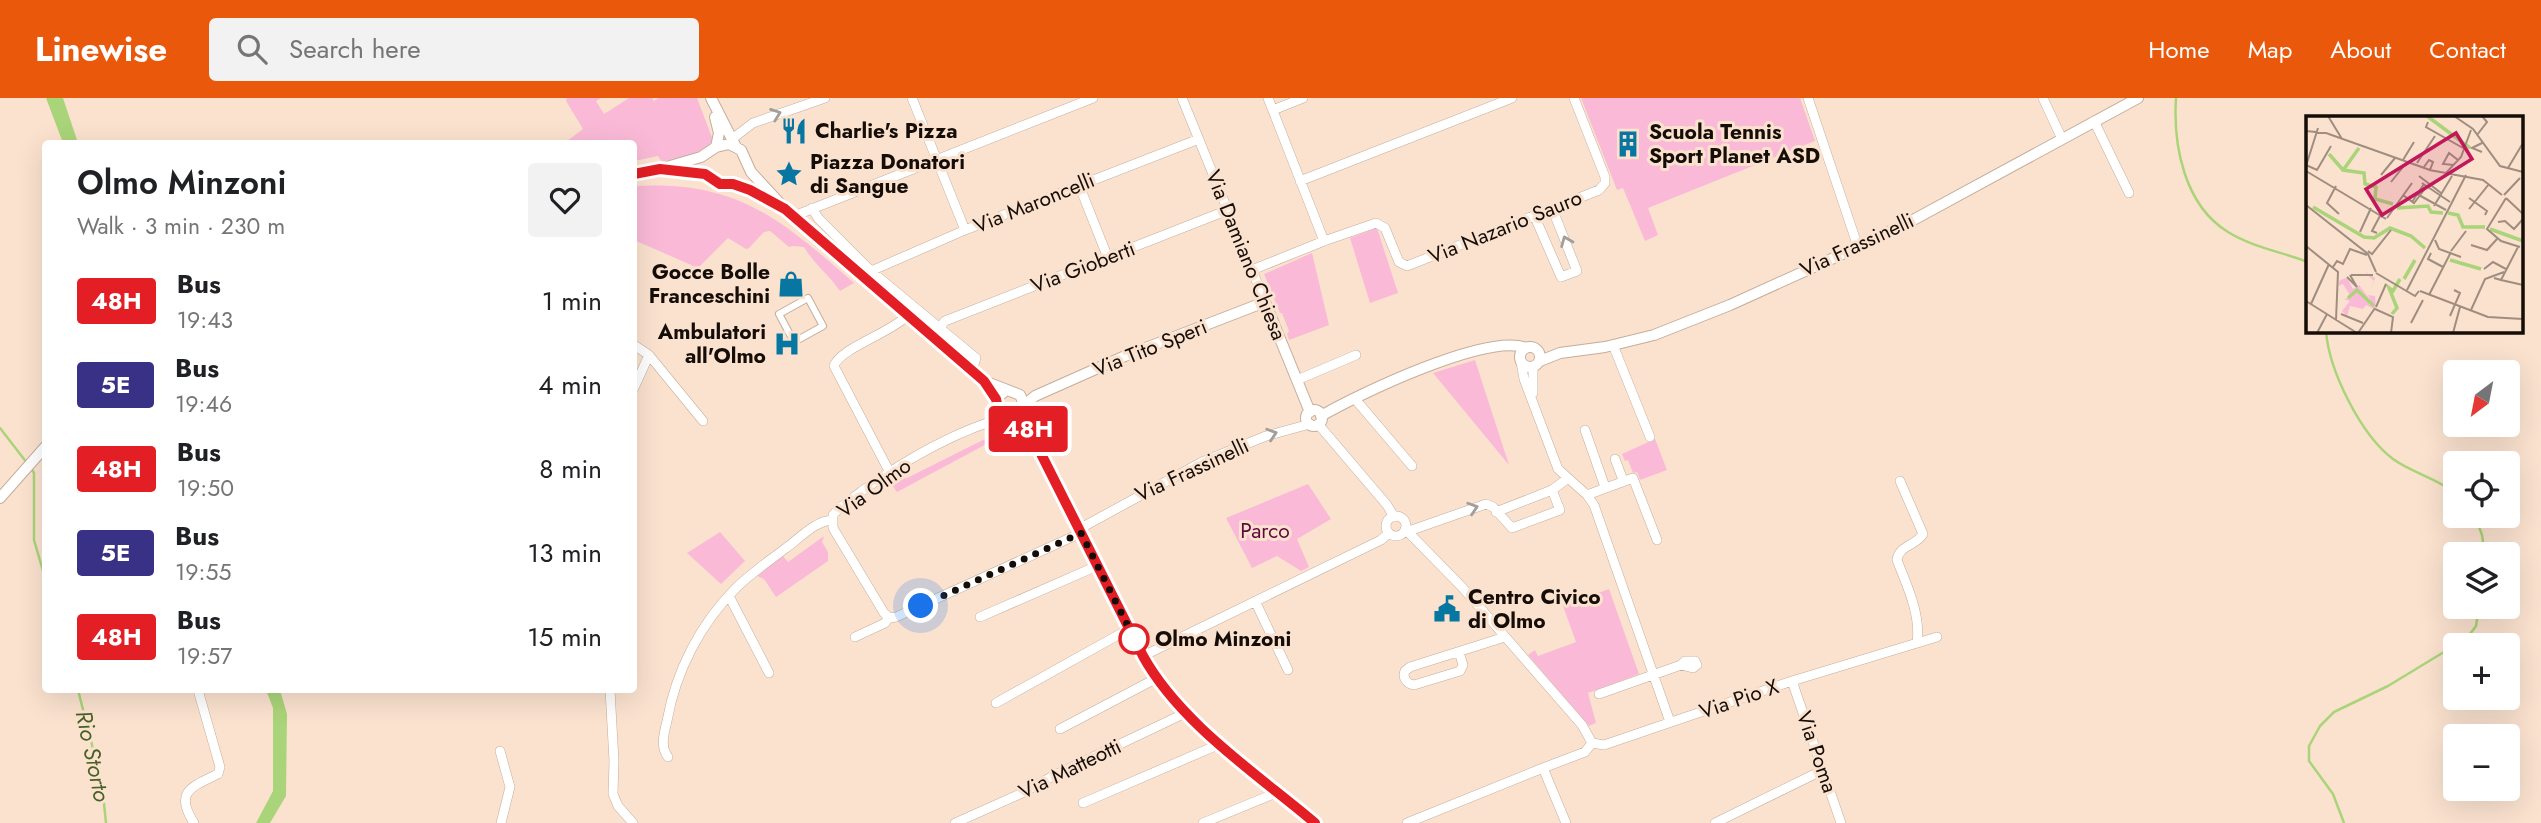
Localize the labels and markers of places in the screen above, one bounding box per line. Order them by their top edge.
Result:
restaurant icon: Charlie's Pizza [779,116,809,146]
place label: Charlie's Pizza [815,116,957,146]
place label: Scuola Tennis Sport Planet ASD [1649,117,1820,171]
building icon: Scuola Tennis Sport Planet ASD [1613,129,1643,159]
place label: Piazza Donatori di Sangue [810,147,965,201]
place icon: Piazza Donatori di Sangue [774,159,804,189]
place label: Gocce Bolle Franceschini [649,257,770,311]
shop icon: Gocce Bolle Franceschini [776,269,806,299]
place label: Ambulatori all'Olmo [657,317,766,371]
hospital icon: Ambulatori all'Olmo [772,329,802,359]
place label: Centro Civico di Olmo [1468,582,1601,636]
public building icon: Centro Civico di Olmo [1432,594,1462,624]
marker: Olmo Minzoni [1119,624,1149,654]
place label: Olmo Minzoni [1155,624,1291,654]

